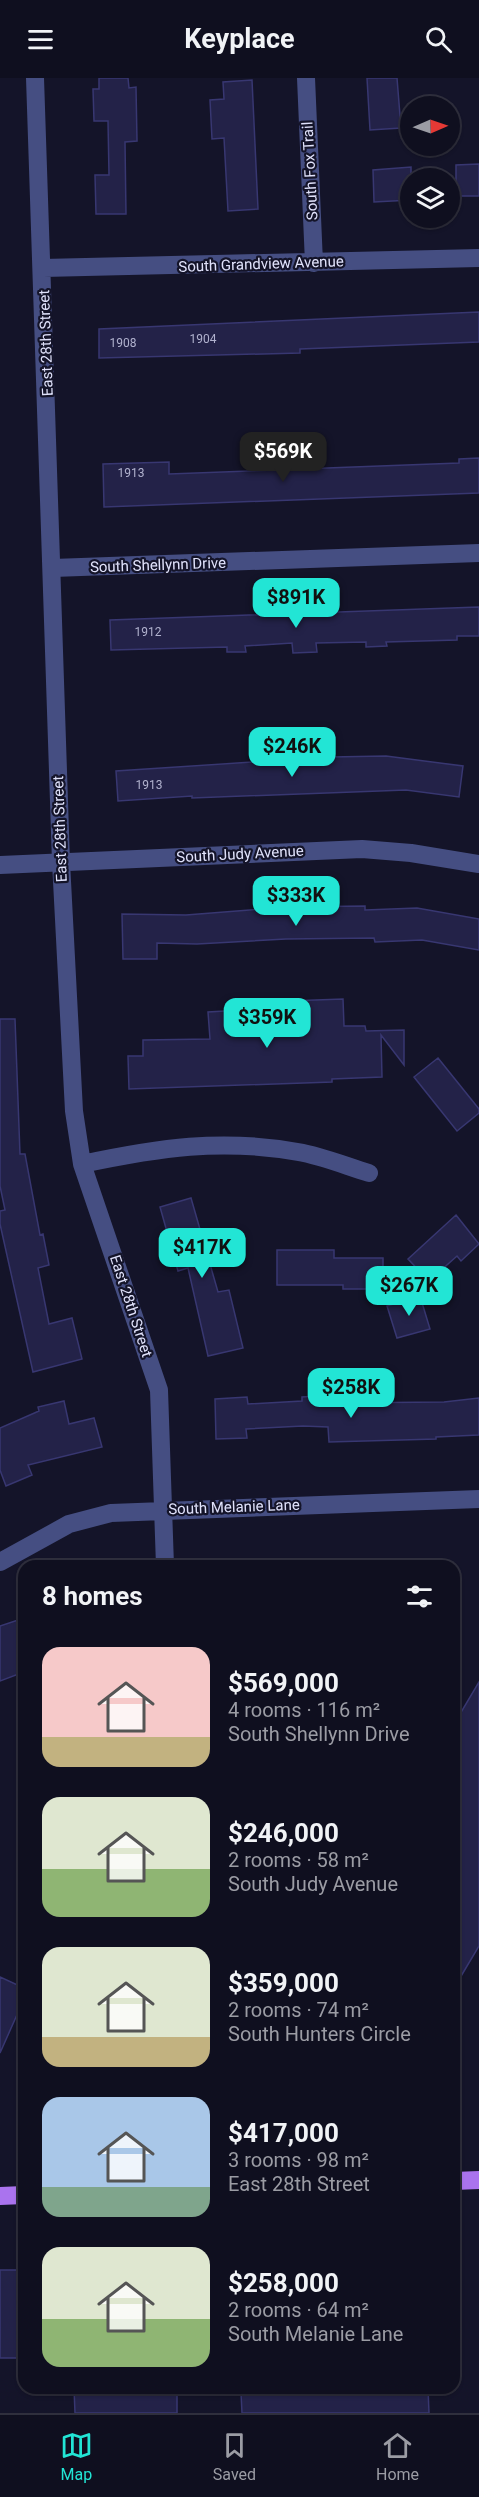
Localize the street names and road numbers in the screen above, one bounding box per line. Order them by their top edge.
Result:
street label: South Fox Trail [298,121,322,221]
street label: South Grandview Avenue [178,252,344,276]
street label: East 28th Street [35,289,57,396]
street label: South Shellynn Drive [90,554,226,576]
street label: East 28th Street [49,775,71,882]
street label: South Judy Avenue [176,842,304,866]
street label: East 28th Street [106,1253,156,1359]
street label: South Melanie Lane [168,1496,300,1518]

